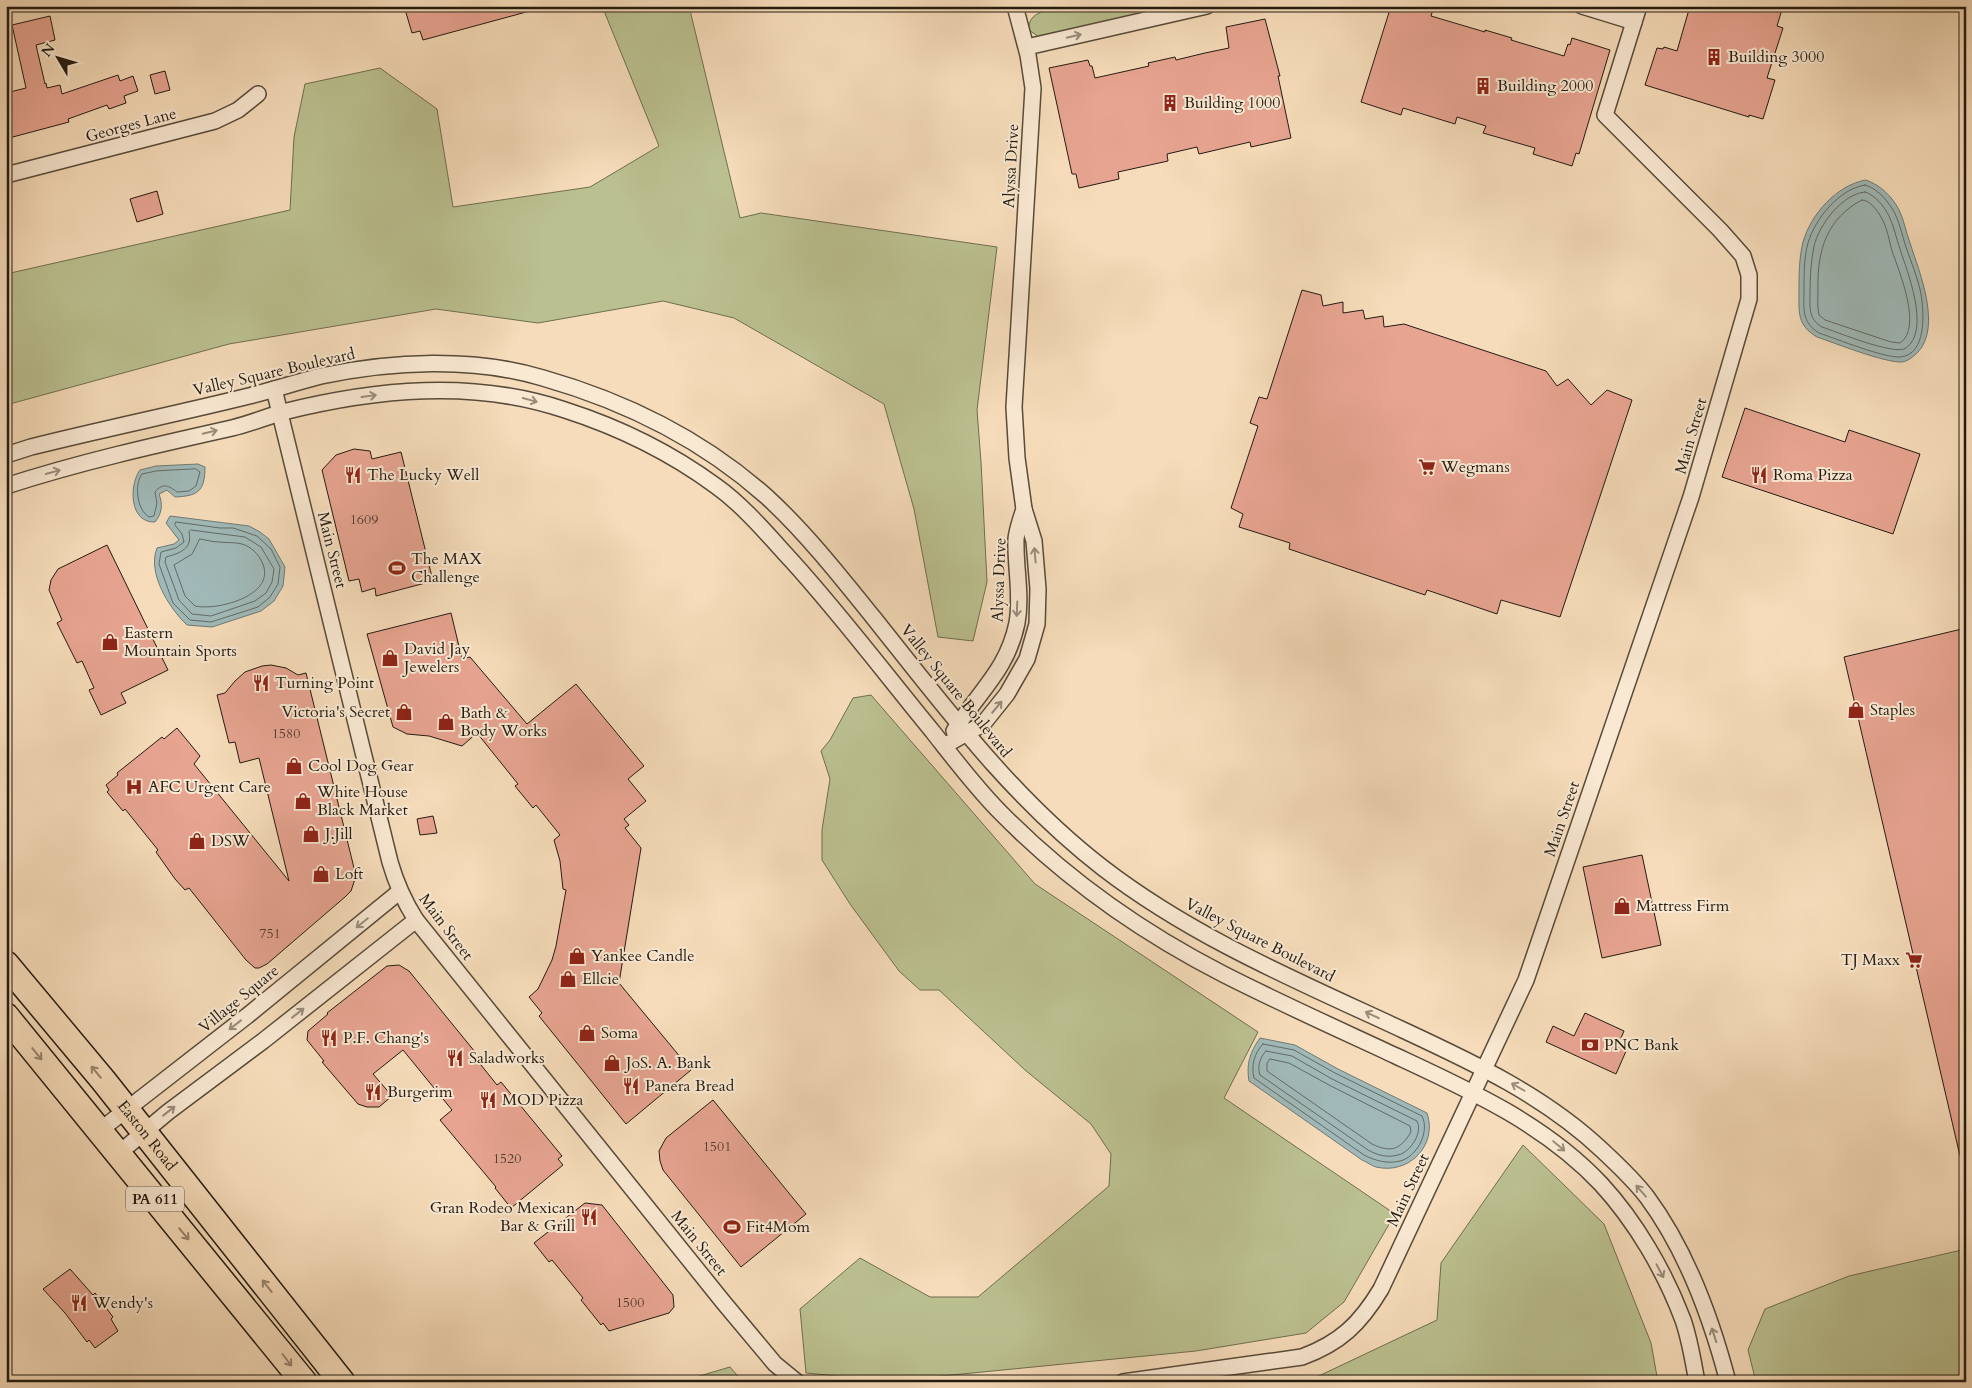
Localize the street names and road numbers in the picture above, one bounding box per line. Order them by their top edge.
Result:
street label: Georges Lane [83,102,179,148]
street label: Alyssa Drive [998,123,1024,209]
street label: Valley Square Boulevard [191,343,358,401]
street label: Main Street [1670,395,1712,477]
street label: Main Street [312,509,352,591]
street label: Alyssa Drive [987,537,1011,623]
street label: Valley Square Boulevard [895,620,1017,763]
street label: Main Street [1539,778,1585,860]
street label: Main Street [414,889,478,965]
street label: Valley Square Boulevard [1181,893,1339,988]
street label: Village Square [194,960,284,1038]
street label: Easton Road [112,1096,182,1176]
street label: Main Street [1381,1150,1435,1230]
road number: PA 611 [126,1186,184,1212]
street label: Main Street [666,1206,732,1280]

